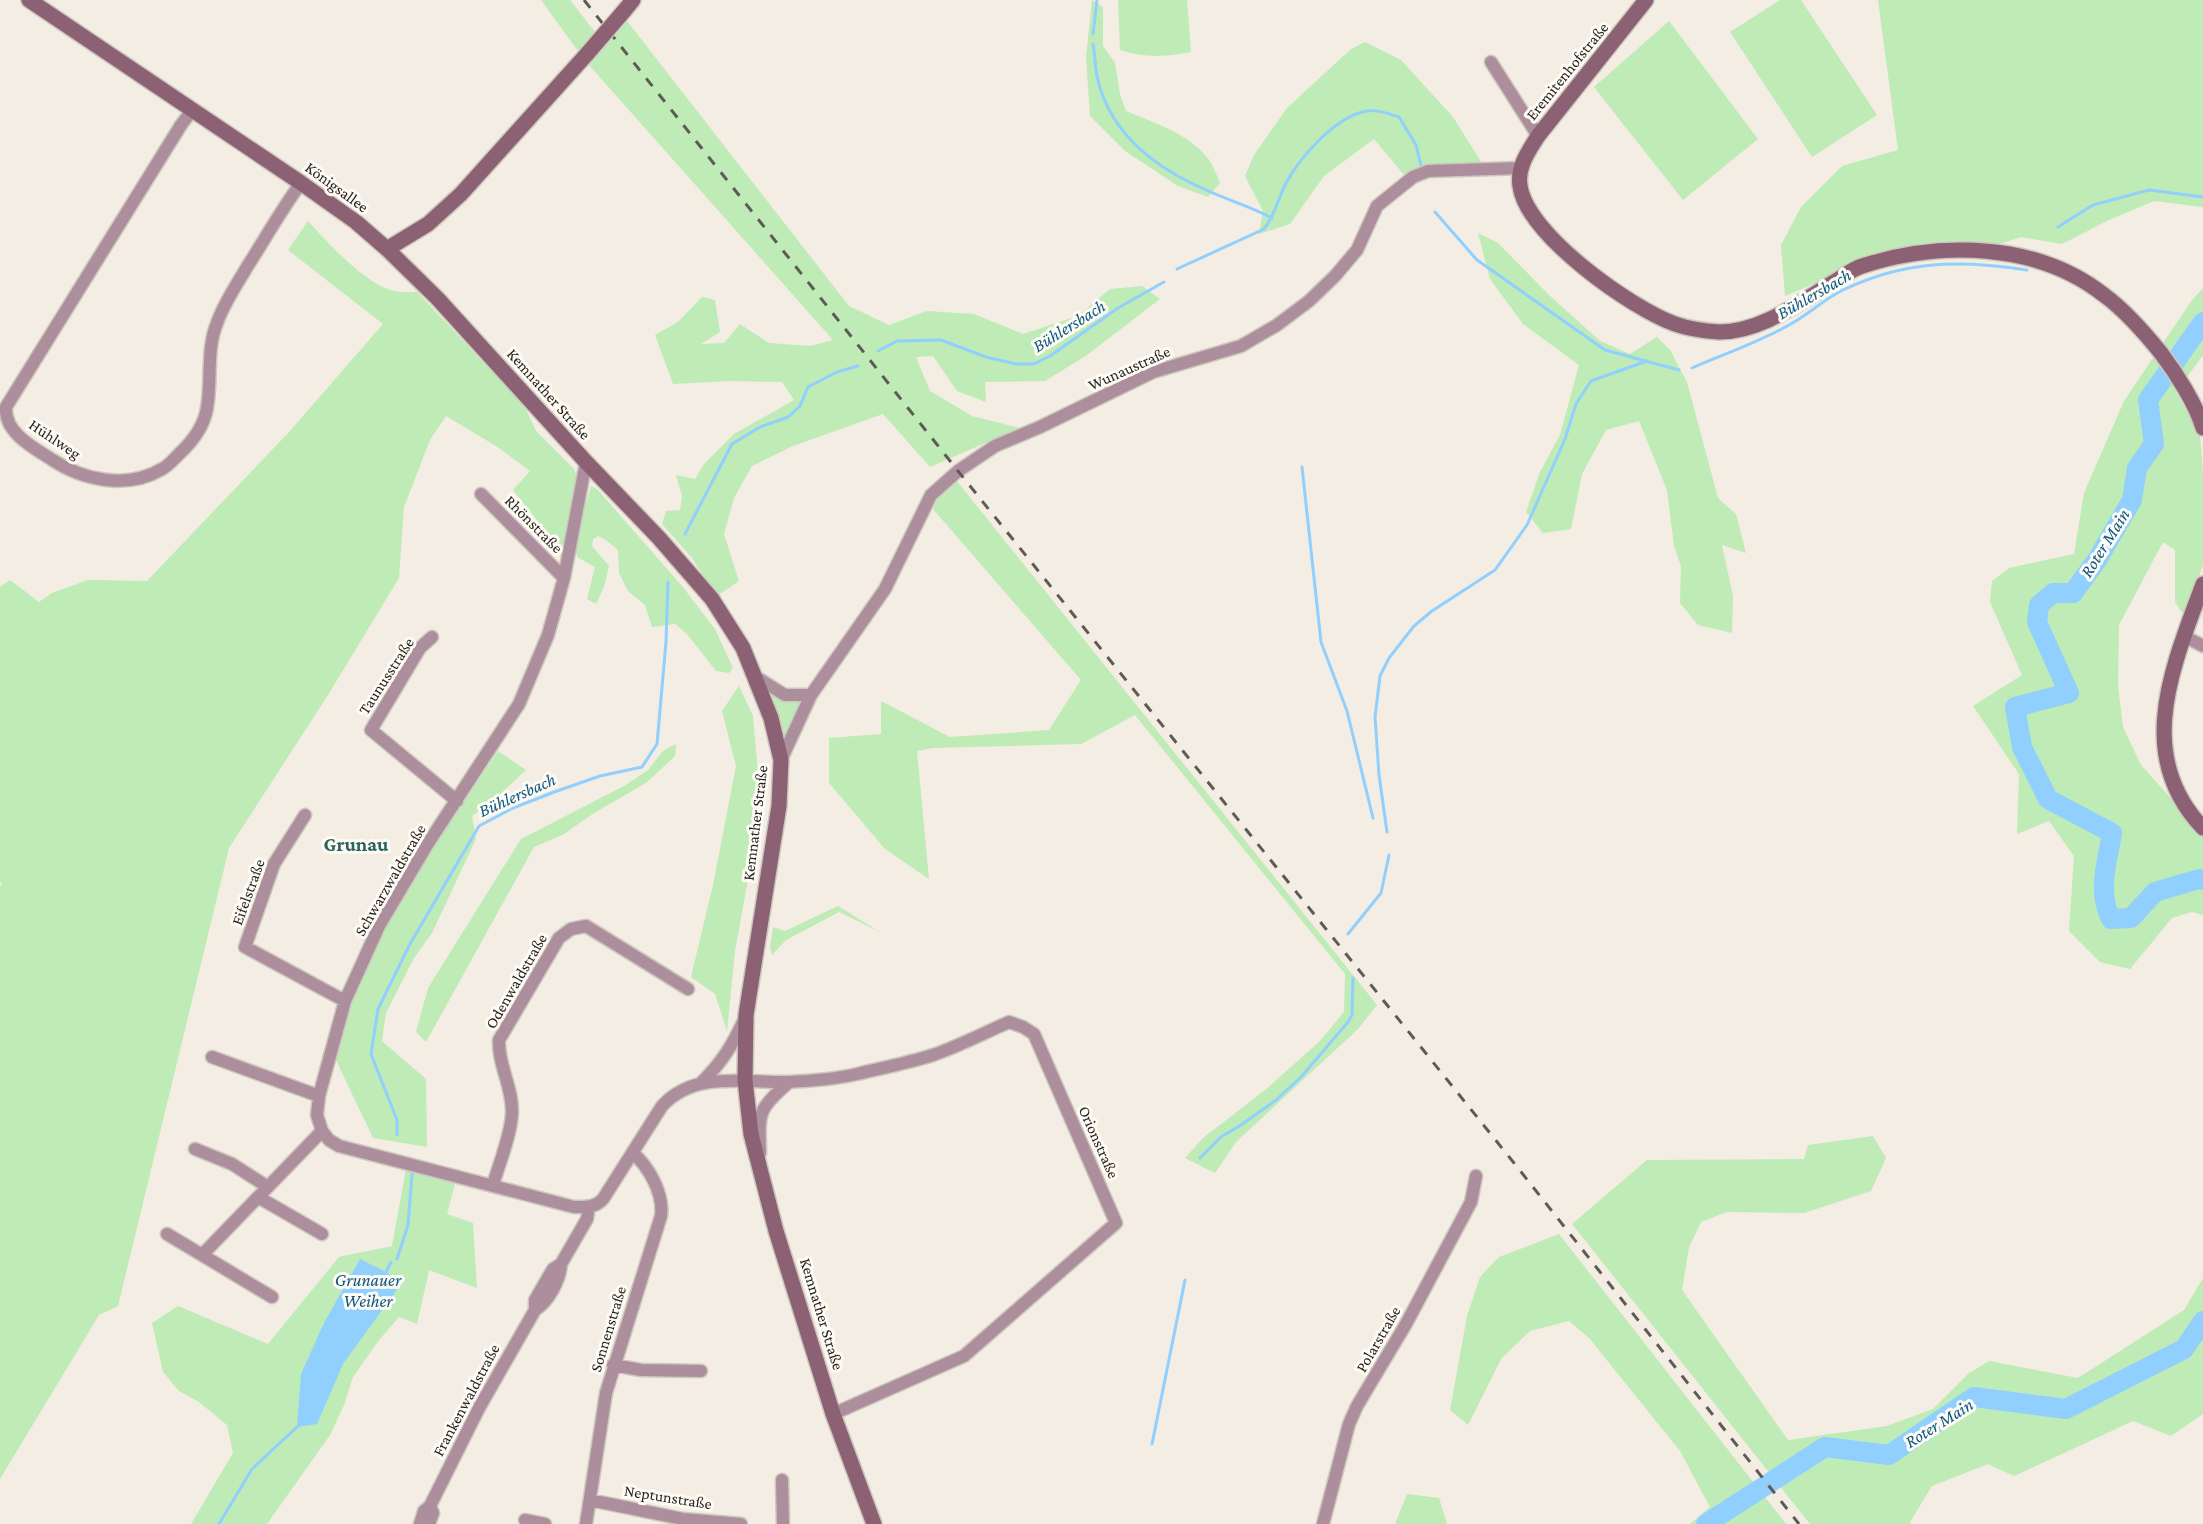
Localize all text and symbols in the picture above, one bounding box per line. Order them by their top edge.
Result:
street label: Eremitenhofstraße [1523,19,1611,123]
street label: Königsallee [302,159,372,216]
water label: Bühlersbach [1774,265,1855,323]
water label: Bühlersbach [1029,296,1109,356]
street label: Wunaustraße [1085,342,1173,394]
street label: Kemnather Straße [504,345,594,443]
street label: Hühlweg [26,416,84,463]
street label: Rhönstraße [502,492,566,556]
water label: Roter Main [2076,505,2134,581]
street label: Taunusstraße [355,635,417,717]
street label: Kemnather Straße [739,764,771,882]
water label: Bühlersbach [476,769,559,821]
street label: Schwarzwaldstraße [351,821,429,939]
district label: Grunau [324,833,389,855]
street label: Eifelstraße [228,857,268,927]
street label: Odenwaldstraße [482,931,550,1031]
street label: Orionstraße [1075,1103,1123,1181]
street label: Kemnather Straße [797,1256,847,1372]
water label: Grunauer Weiher [335,1270,402,1311]
street label: Sonnenstraße [587,1284,629,1374]
street label: Polarstraße [1352,1303,1404,1375]
street label: Frankenwaldstraße [429,1341,503,1459]
water label: Roter Main [1901,1394,1977,1452]
street label: Neptunstraße [623,1482,713,1513]

